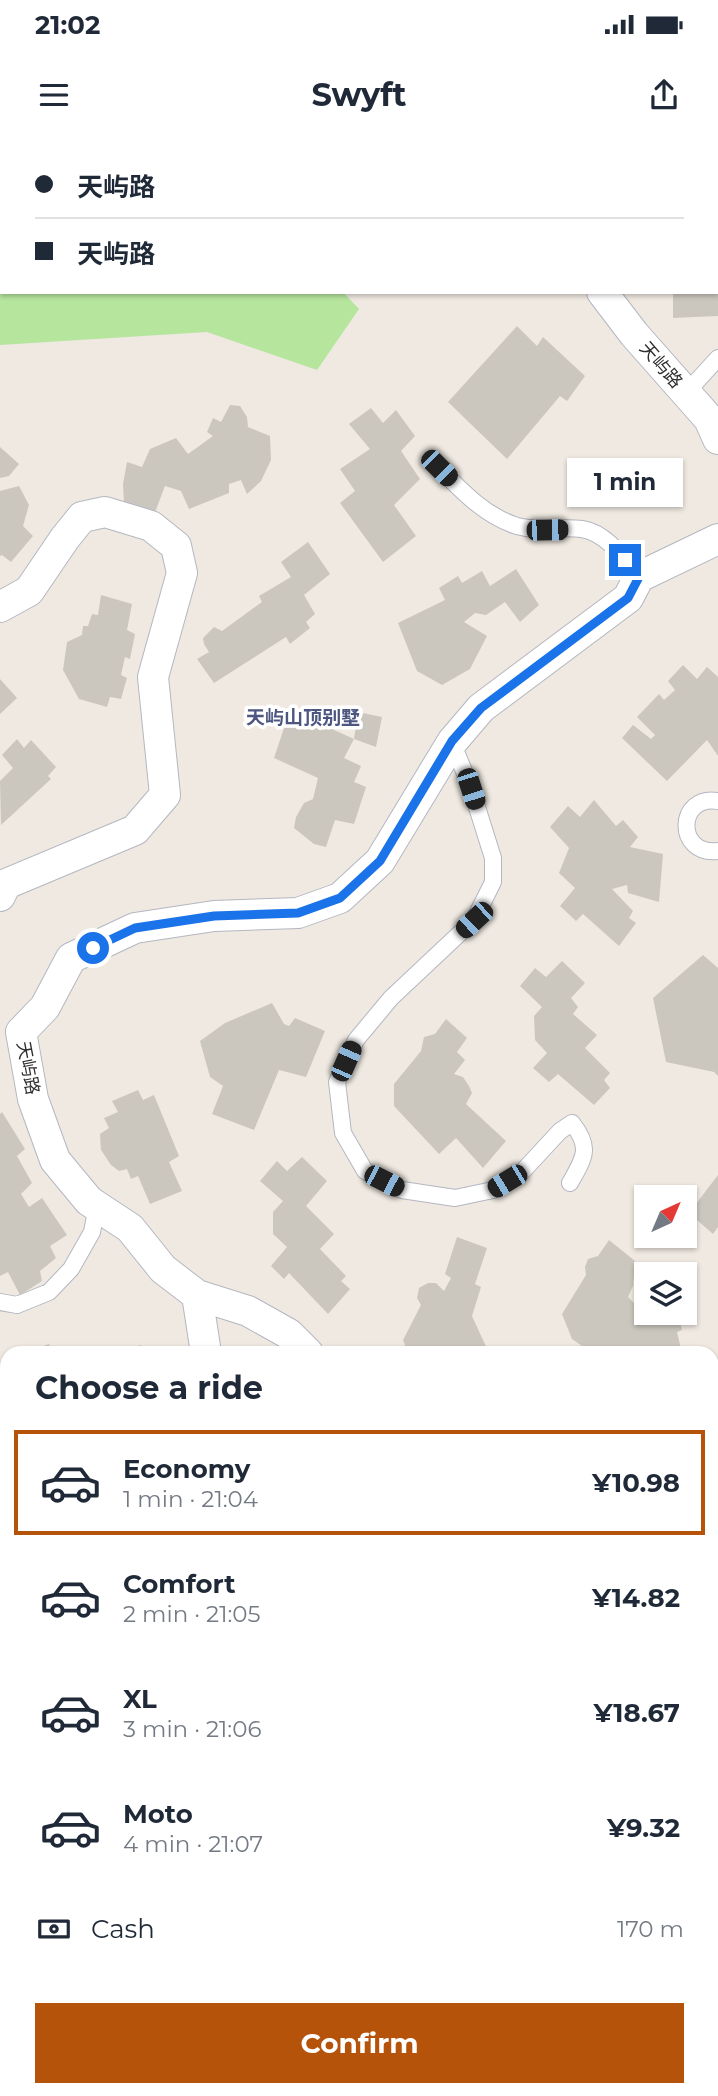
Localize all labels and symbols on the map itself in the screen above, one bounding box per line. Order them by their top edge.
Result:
street label: 天屿路 [635,337,687,393]
car [417,446,462,490]
callout: 1 min [567,458,683,508]
car [526,519,569,541]
route end [609,544,641,576]
district label: 天屿山顶别墅 [246,706,360,729]
car [455,766,488,812]
car [452,898,497,942]
route start [77,932,109,964]
car [328,1038,365,1084]
street label: 天屿路 [12,1039,44,1097]
car [484,1161,531,1201]
car [361,1162,408,1200]
north arrow [634,1185,696,1248]

